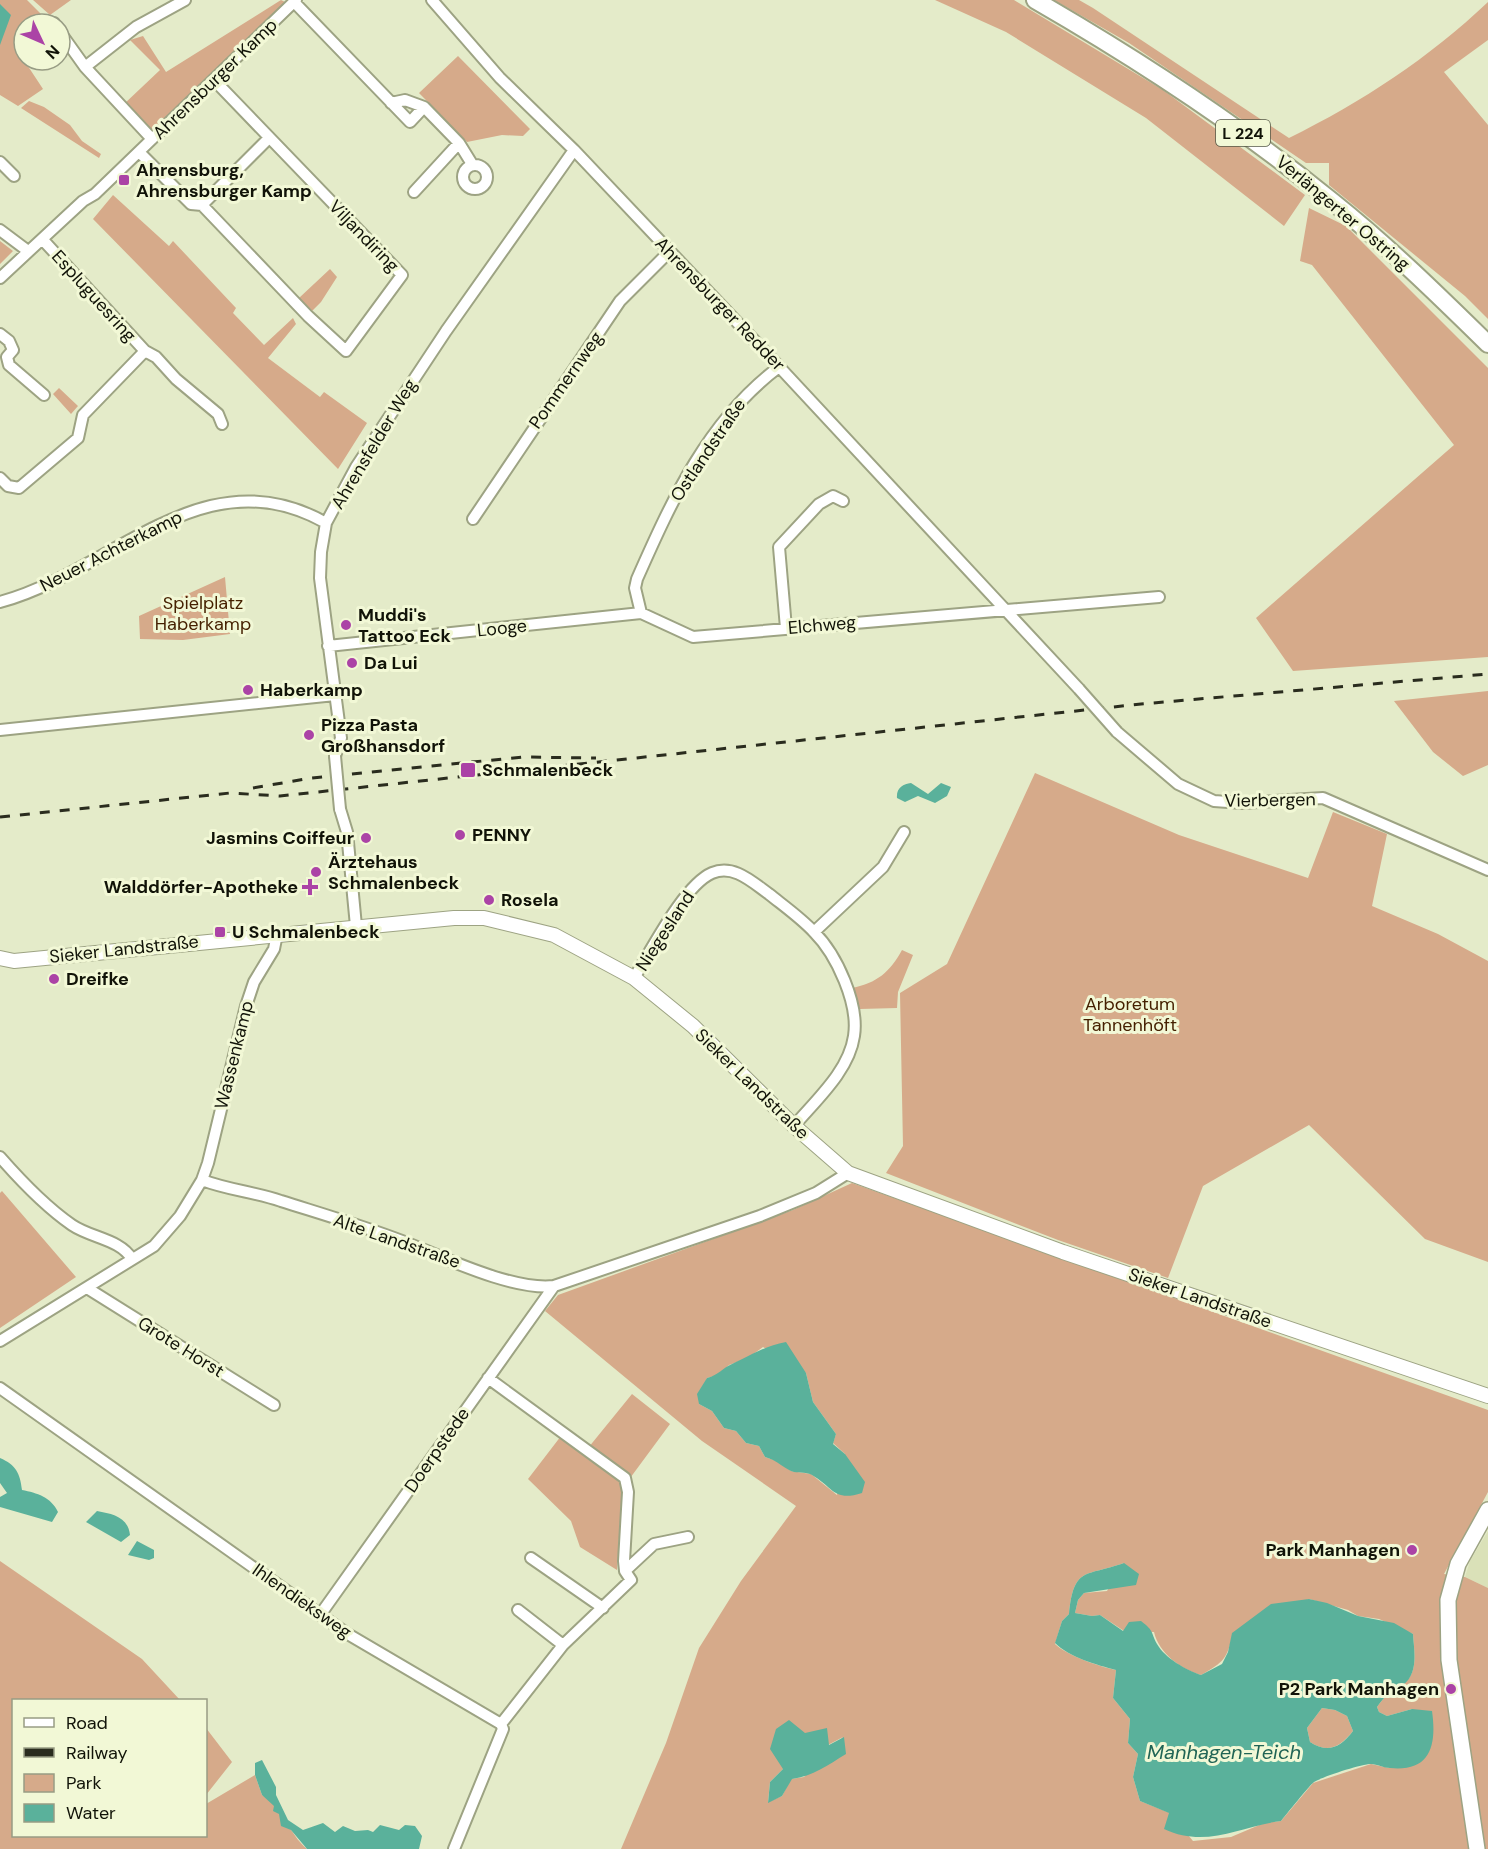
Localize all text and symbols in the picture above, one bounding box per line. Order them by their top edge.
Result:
north arrow [12,12,72,72]
street label: Ahrensburger Kamp [147,13,283,145]
text: N [41,41,64,64]
road number: L 224 [1216,120,1270,146]
street label: Verlängerter Ostring [1271,150,1415,276]
place label: Ahrensburg, Ahrensburger Kamp [136,158,312,203]
marker: Ahrensburg, Ahrensburger Kamp [117,173,131,187]
street label: Viljandiring [323,195,405,277]
street label: Ahrensburger Redder [650,232,790,376]
street label: Espluguesring [46,245,142,347]
street label: Pommernweg [524,327,608,433]
street label: Ahrensfelder Weg [326,374,422,514]
street label: Ostlandstraße [665,394,751,506]
street label: Neuer Achterkamp [36,505,186,597]
park label: Spielplatz Haberkamp [155,591,251,636]
place label: Muddi's Tattoo Eck [358,603,452,648]
street label: Elchweg [787,610,857,640]
street label: Looge [476,613,528,643]
marker: Muddi's Tattoo Eck [339,618,353,632]
place label: Da Lui [364,651,418,675]
marker: Da Lui [345,656,359,670]
place label: Haberkamp [260,678,363,702]
marker: Haberkamp [241,683,255,697]
place label: Pizza Pasta Großhansdorf [321,713,445,758]
marker: Pizza Pasta Großhansdorf [302,728,316,742]
place label: Schmalenbeck [482,758,614,782]
marker: Schmalenbeck [459,761,477,779]
street label: Vierbergen [1224,787,1316,813]
place label: PENNY [472,823,532,847]
place label: Jasmins Coiffeur [206,826,354,850]
marker: PENNY [453,828,467,842]
marker: Jasmins Coiffeur [359,831,373,845]
place label: Ärztehaus Schmalenbeck [328,850,460,895]
marker: Ärztehaus Schmalenbeck [309,865,323,879]
place label: Walddörfer-Apotheke [104,875,298,899]
marker: Walddörfer-Apotheke [303,880,317,894]
street label: Niegesland [630,886,700,976]
place label: Rosela [501,888,559,912]
marker: Rosela [482,893,496,907]
place label: U Schmalenbeck [232,920,380,944]
marker: U Schmalenbeck [213,925,227,939]
street label: Sieker Landstraße [48,929,200,969]
place label: Dreifke [66,967,129,991]
marker: Dreifke [47,972,61,986]
park label: Arboretum Tannenhöft [1083,992,1177,1037]
street label: Wassenkamp [209,998,259,1112]
street label: Sieker Landstraße [690,1023,814,1145]
street label: Alte Landstraße [330,1208,464,1274]
street label: Sieker Landstraße [1125,1262,1275,1334]
street label: Grote Horst [133,1311,229,1383]
street label: Doerpstede [399,1403,475,1497]
place label: Park Manhagen [1265,1538,1400,1562]
marker: Park Manhagen [1405,1543,1419,1557]
street label: Ihlendieksweg [248,1558,356,1644]
place label: P2 Park Manhagen [1279,1677,1439,1701]
marker: P2 Park Manhagen [1444,1682,1458,1696]
legend [12,1699,207,1837]
text: Road [66,1711,108,1735]
water label: Manhagen-Teich [1147,1739,1301,1765]
text: Railway [66,1741,128,1765]
text: Park [66,1771,102,1795]
text: Water [66,1801,116,1825]

